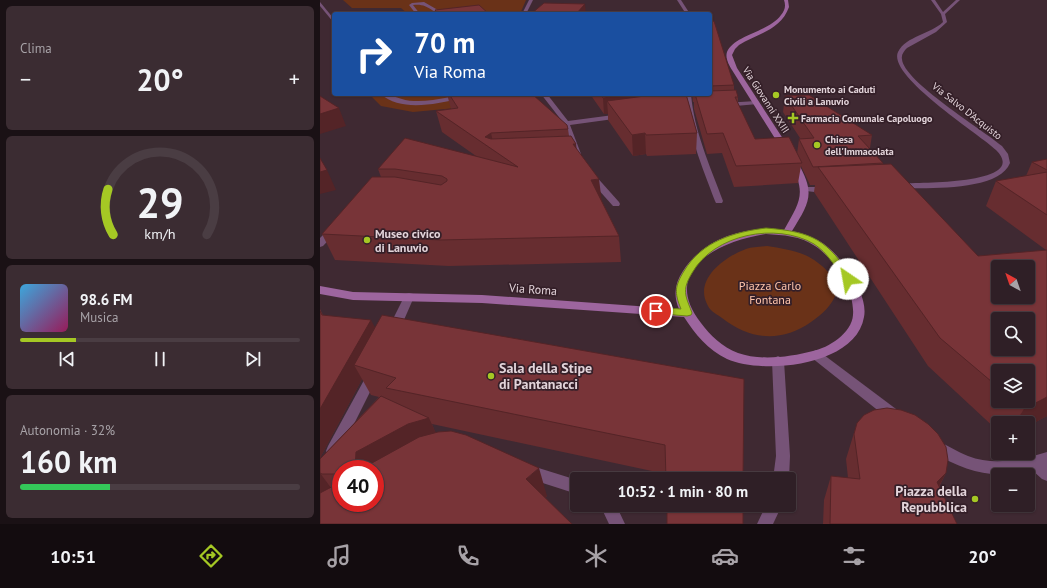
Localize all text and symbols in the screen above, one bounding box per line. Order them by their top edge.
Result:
text: 70 m [414,24,475,61]
icon: right [348,28,400,80]
text: Clima [20,40,52,57]
text: 20° [136,60,184,99]
text: Via Roma [414,60,486,83]
street label: Via Giovanni XXIII [739,64,792,136]
text: − [20,65,31,93]
text: + [289,65,300,93]
street label: Via Salvo D'Acquisto [929,79,1005,142]
place label: Monumento ai Caduti Civili a Lanuvio [784,83,876,108]
marker: Monumento ai Caduti Civili a Lanuvio [771,90,781,100]
place label: Farmacia Comunale Capoluogo [801,112,933,125]
marker: Farmacia Comunale Capoluogo [788,113,798,123]
place label: Chiesa dell'Immacolata [825,133,894,158]
marker: Chiesa dell'Immacolata [812,140,822,150]
text: 29 [136,176,184,229]
text: km/h [144,224,176,243]
place label: Museo civico di Lanuvio [375,226,441,255]
marker: Museo civico di Lanuvio [362,235,372,245]
position arrow [827,258,869,300]
north arrow [991,260,1035,304]
map controls [991,260,1035,512]
park label: Piazza Carlo Fontana [739,278,801,307]
street label: Via Roma [508,280,557,298]
text: 98.6 FM [80,290,133,309]
pin [639,294,673,328]
icon: arrive [645,300,667,322]
text: Musica [80,309,119,326]
button: search [991,312,1035,356]
icon: previous [56,348,78,370]
icon: pause [149,348,171,370]
icon: next [242,348,264,370]
place label: Sala della Stipe di Pantanacci [499,359,592,393]
button: layers [991,364,1035,408]
marker: Sala della Stipe di Pantanacci [486,371,496,381]
button: + [991,416,1035,460]
text: Autonomia · 32% [20,422,115,439]
text: 160 km [20,442,118,481]
speed limit sign: 40 [332,460,384,512]
button: − [991,468,1035,512]
text: 10:52 · 1 min · 80 m [618,482,748,501]
place label: Piazza della Repubblica [895,482,967,516]
marker: Piazza della Repubblica [970,494,980,504]
icon: directions [197,542,225,570]
icon: music [325,542,353,570]
icon: phone [454,542,482,570]
icon: climate [582,542,610,570]
icon: car [711,542,739,570]
icon: filters [840,542,868,570]
text: 10:51 [50,545,96,568]
text: 20° [968,545,997,568]

